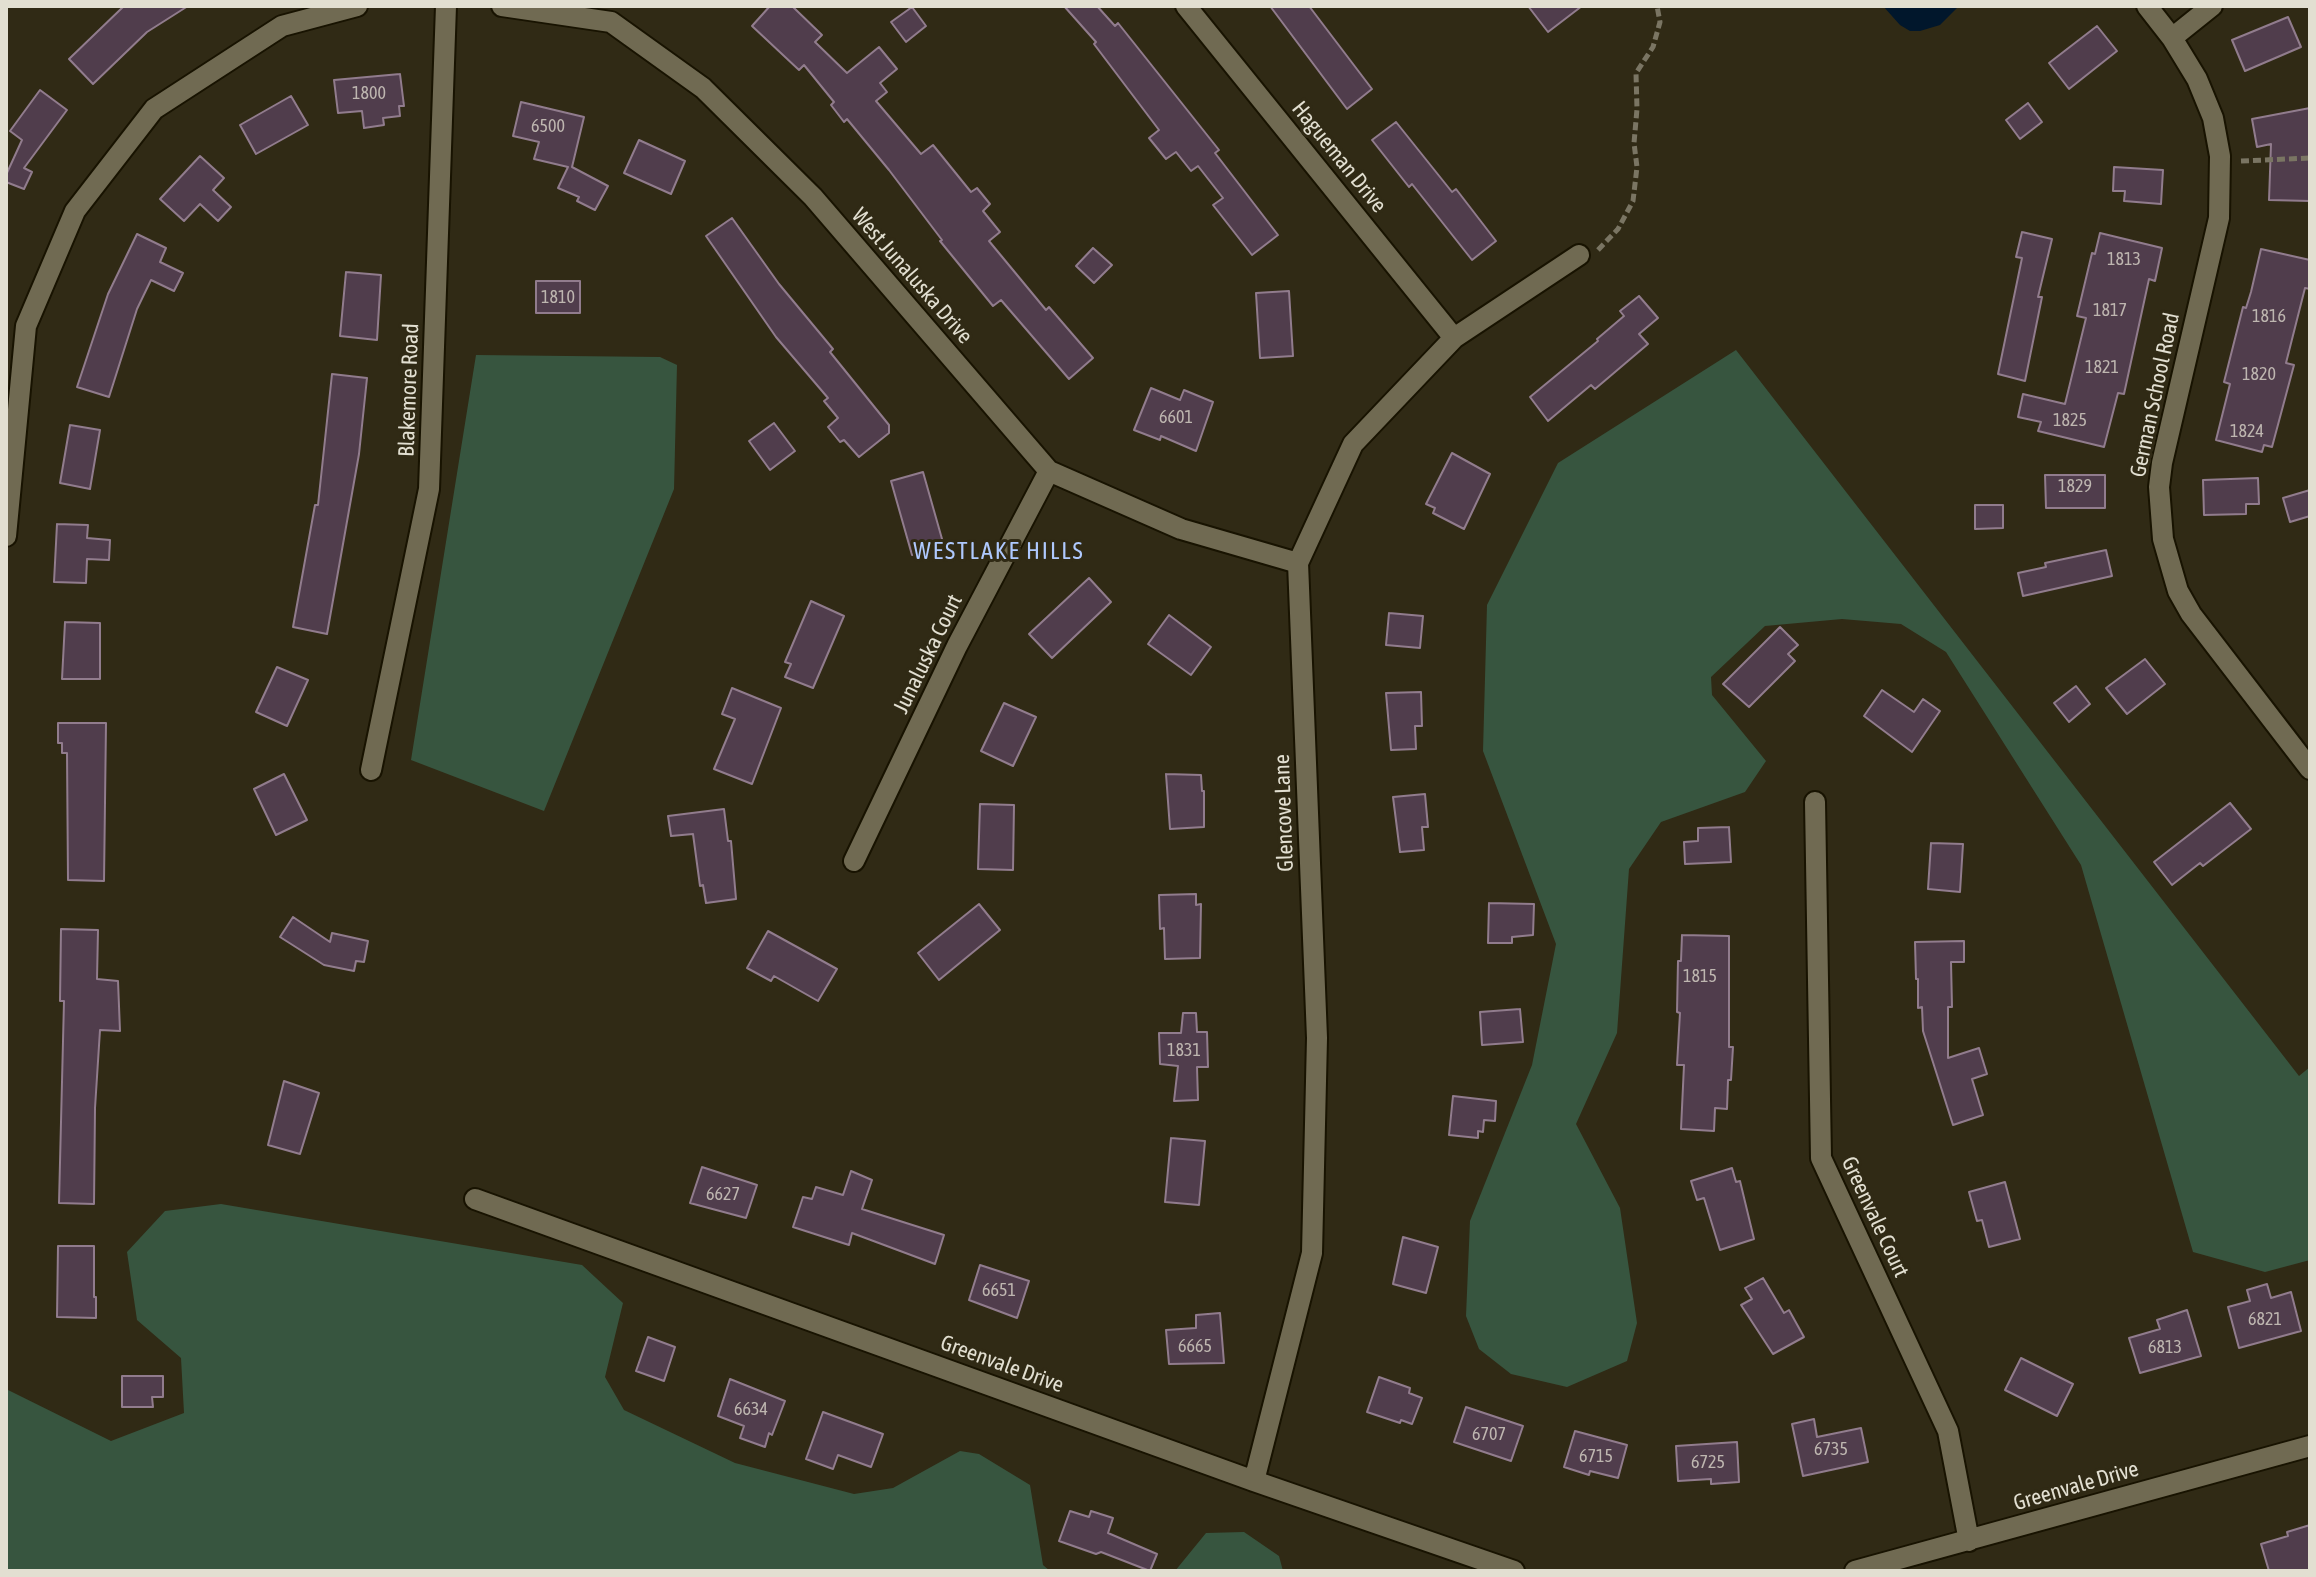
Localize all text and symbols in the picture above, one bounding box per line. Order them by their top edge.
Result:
house number: 1800 [352,82,386,104]
street label: Hagueman Drive [1286,96,1392,218]
house number: 6500 [531,115,565,137]
street label: West Junaluska Drive [846,203,978,349]
house number: 1813 [2107,248,2141,270]
house number: 1810 [541,286,575,308]
house number: 1817 [2093,299,2127,321]
house number: 1816 [2252,305,2286,327]
street label: German School Road [2125,310,2185,480]
street label: Blakemore Road [393,323,425,457]
house number: 1821 [2085,356,2119,378]
house number: 1820 [2242,363,2276,385]
house number: 6601 [1159,406,1193,428]
house number: 1825 [2053,409,2087,431]
house number: 1824 [2230,420,2264,442]
house number: 1829 [2058,475,2092,497]
district label: WESTLAKE HILLS [913,537,1085,565]
street label: Junaluska Court [888,590,968,718]
street label: Glencove Lane [1269,754,1299,872]
house number: 1815 [1683,965,1717,987]
house number: 1831 [1167,1039,1201,1061]
street label: Greenvale Court [1836,1153,1914,1281]
house number: 6627 [706,1183,740,1205]
house number: 6651 [982,1279,1016,1301]
house number: 6821 [2248,1308,2282,1330]
street label: Greenvale Drive [937,1330,1067,1398]
house number: 6665 [1178,1335,1212,1357]
house number: 6813 [2148,1336,2182,1358]
house number: 6634 [734,1398,768,1420]
house number: 6707 [1472,1423,1506,1445]
house number: 6735 [1814,1438,1848,1460]
house number: 6715 [1579,1445,1613,1467]
house number: 6725 [1691,1451,1725,1473]
street label: Greenvale Drive [2010,1456,2142,1516]

